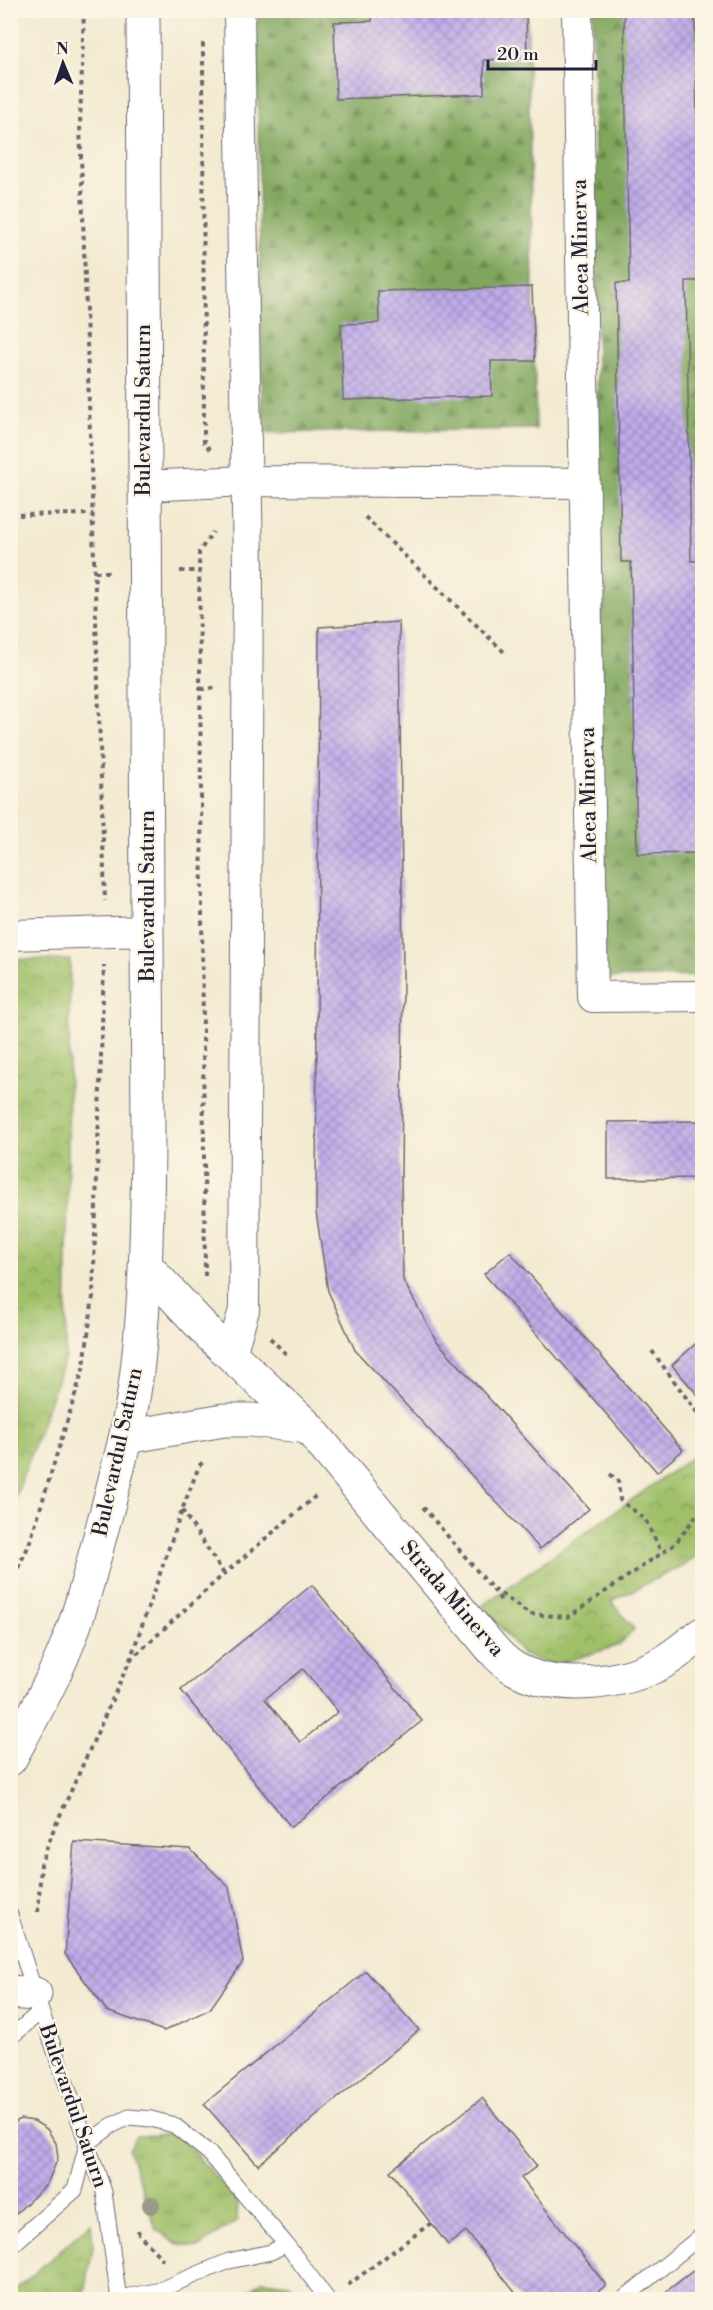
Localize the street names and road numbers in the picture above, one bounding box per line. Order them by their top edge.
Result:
street label: Aleea Minerva [567,178,595,316]
street label: Bulevardul Saturn [131,324,157,497]
street label: Aleea Minerva [575,726,603,864]
street label: Bulevardul Saturn [135,810,161,983]
street label: Bulevardul Saturn [87,1365,149,1540]
street label: Strada Minerva [394,1536,510,1663]
street label: Bulevardul Saturn [32,2020,113,2192]

